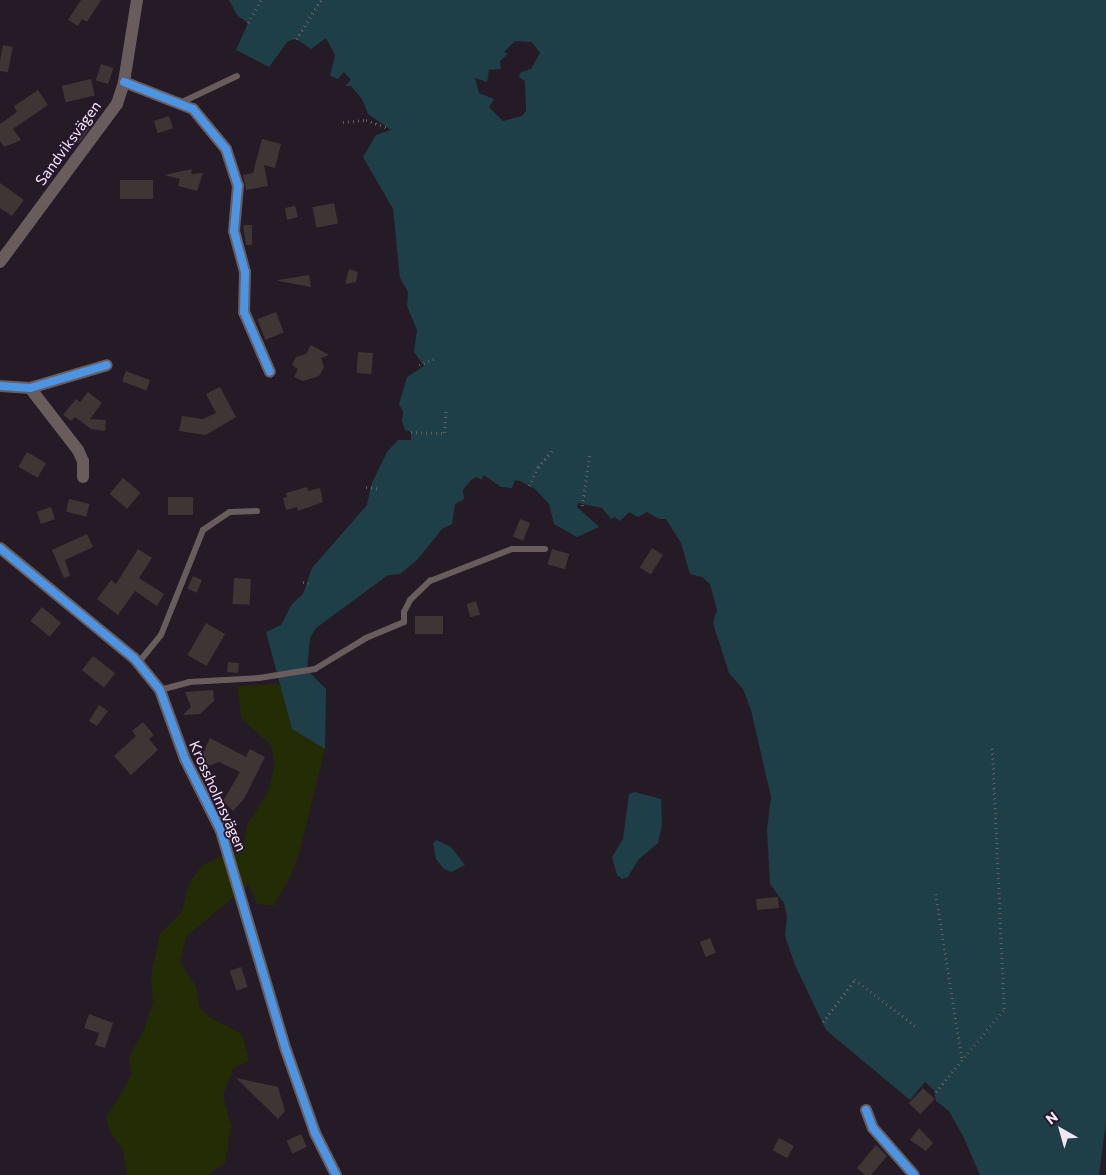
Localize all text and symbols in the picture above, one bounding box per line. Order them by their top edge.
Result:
street label: Sandviksvägen [31,97,105,189]
street label: Krossholmsvägen [186,738,250,854]
north arrow [1036,1105,1086,1155]
text: N [1042,1108,1061,1128]

